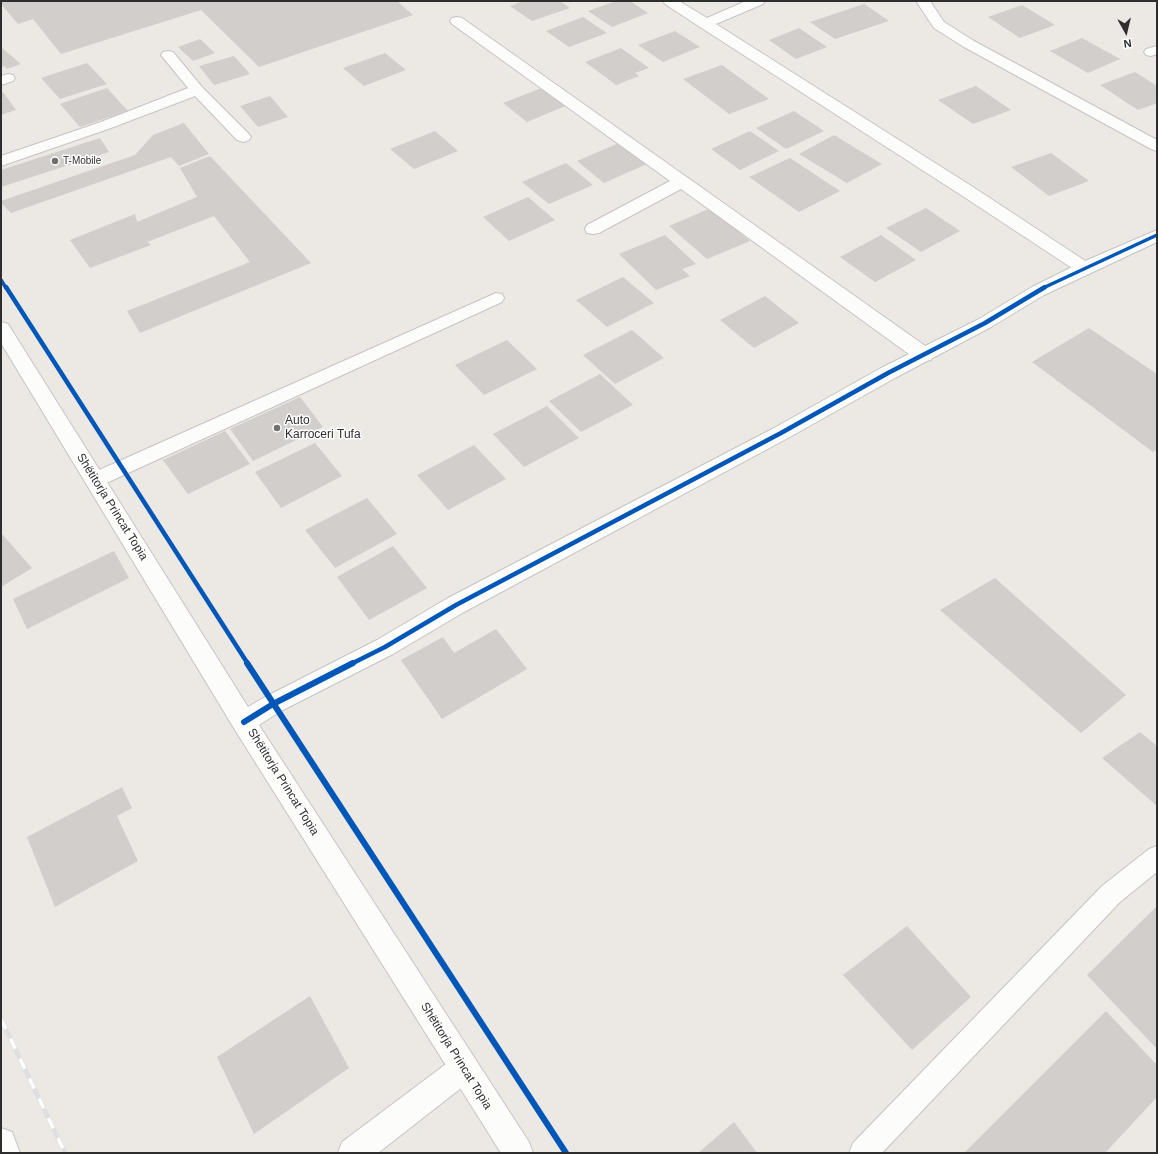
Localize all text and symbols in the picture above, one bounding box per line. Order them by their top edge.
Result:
north arrow [1106,12,1146,52]
text: N [1123,37,1132,50]
place label: T-Mobile [63,155,101,167]
marker: T-Mobile [50,156,60,166]
place label: Auto Karroceri Tufa [285,414,361,442]
marker: Auto Karroceri Tufa [272,423,282,433]
street label: Shëtitorja Princat Topia [73,451,151,563]
street label: Shëtitorja Princat Topia [244,726,322,838]
street label: Shëtitorja Princat Topia [417,1000,495,1112]

